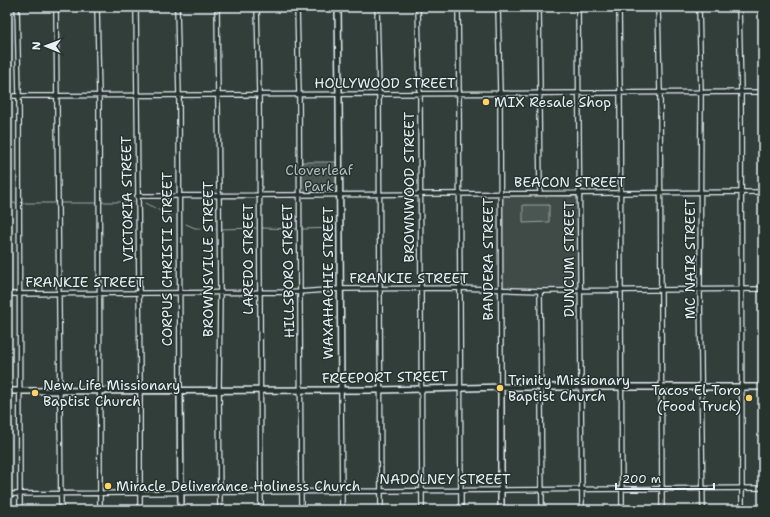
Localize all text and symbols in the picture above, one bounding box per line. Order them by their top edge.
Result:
north arrow [26,26,66,66]
text: N [29,41,44,50]
street label: HOLLYWOOD STREET [314,74,456,92]
place label: MIX Resale Shop [494,93,611,111]
marker: MIX Resale Shop [481,97,491,107]
street label: BROWNWOOD STREET [400,111,418,262]
street label: VICTORIA STREET [117,135,137,262]
park label: Cloverleaf Park [285,161,354,195]
street label: CORPUS CHRISTI STREET [158,172,176,346]
street label: BEACON STREET [514,173,626,191]
street label: BROWNSVILLE STREET [199,181,217,337]
street label: BANDERA STREET [479,197,497,320]
street label: MC NAIR STREET [681,198,699,319]
street label: DUNCUM STREET [560,200,578,317]
street label: LAREDO STREET [239,203,257,315]
street label: HILLSBORO STREET [278,203,298,338]
street label: WAXAHACHIE STREET [319,206,337,360]
street label: FRANKIE STREET [349,269,469,287]
street label: FRANKIE STREET [25,273,145,291]
street label: FREEPORT STREET [322,367,449,387]
place label: Trinity Missionary Baptist Church [508,371,630,405]
place label: New Life Missionary Baptist Church [43,376,180,410]
place label: Tacos El Toro (Food Truck) [651,381,741,415]
marker: Trinity Missionary Baptist Church [495,383,505,393]
marker: New Life Missionary Baptist Church [30,388,40,398]
marker: Tacos El Toro (Food Truck) [744,393,754,403]
scale bar [616,465,714,491]
street label: NADOLNEY STREET [379,470,511,488]
text: 200 m [622,471,661,487]
place label: Miracle Deliverance Holiness Church [116,477,361,495]
marker: Miracle Deliverance Holiness Church [103,481,113,491]

